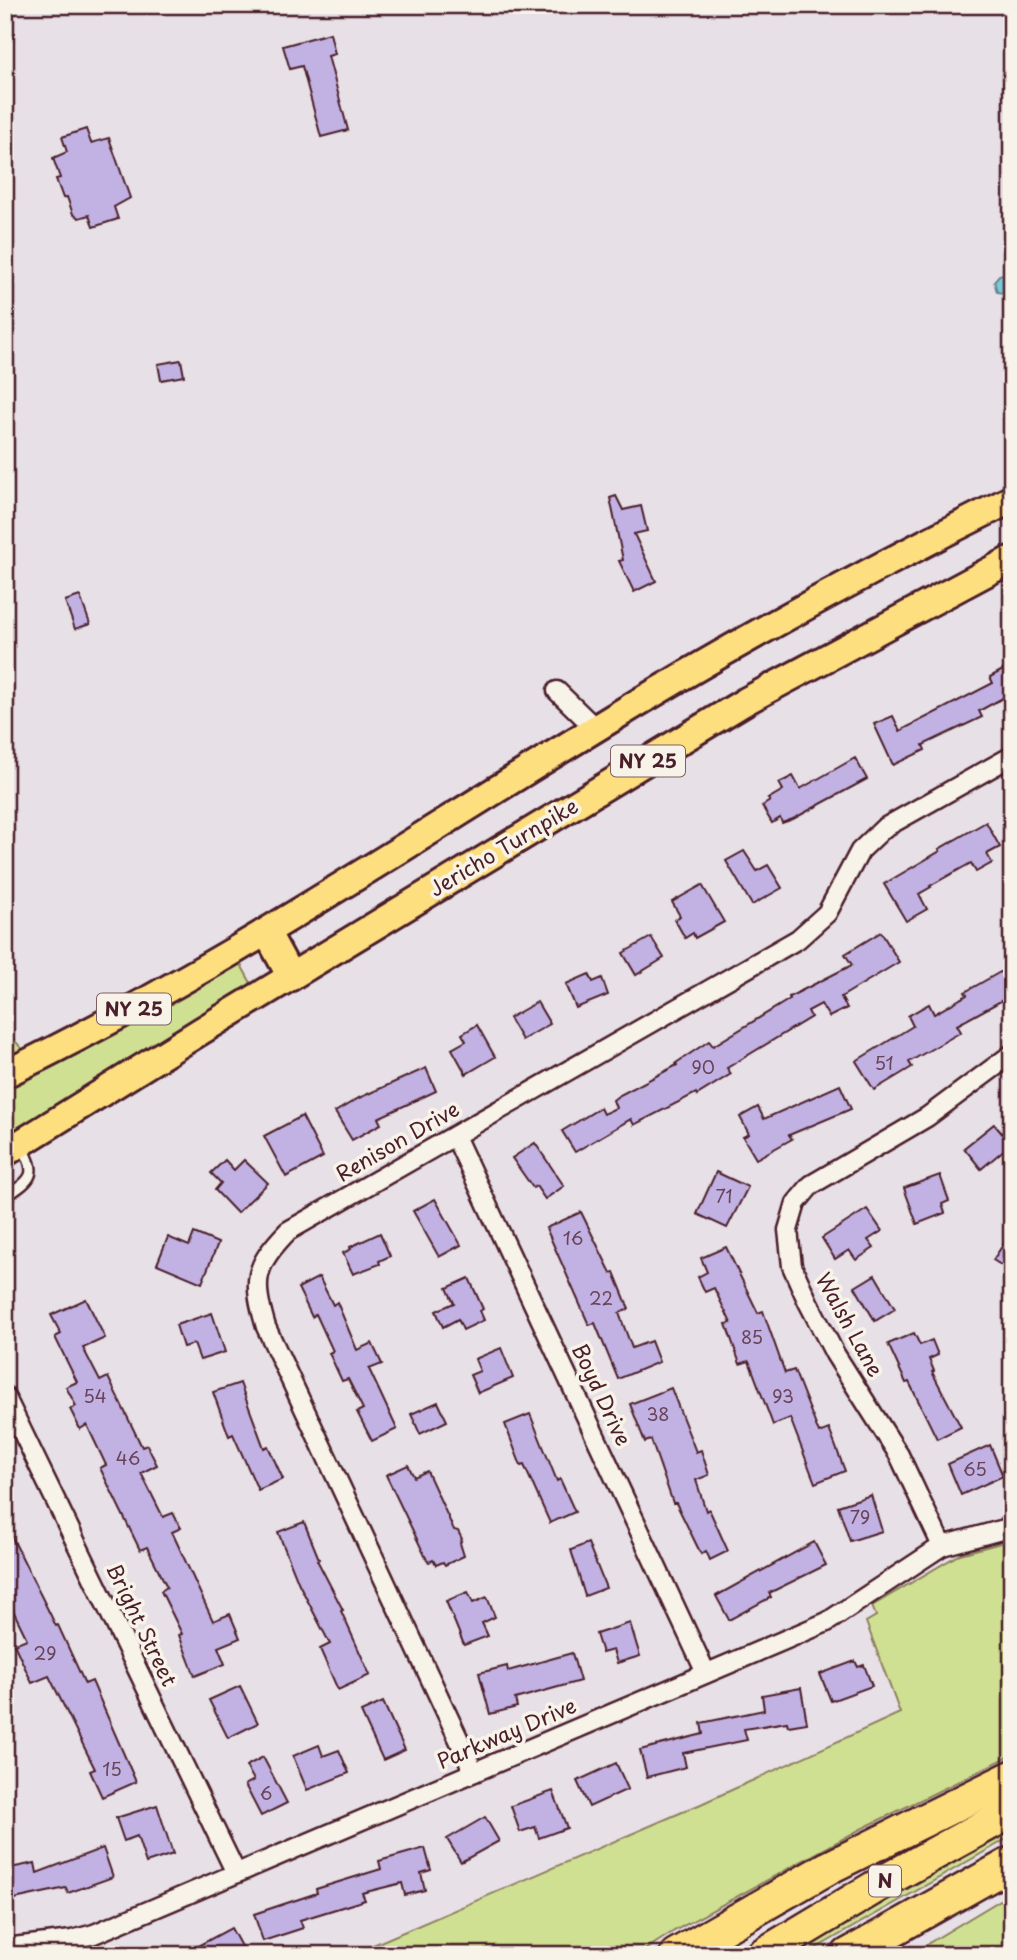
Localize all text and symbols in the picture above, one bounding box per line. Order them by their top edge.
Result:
road number: NY 25 [611,746,685,776]
street label: Jericho Turnpike [422,789,584,904]
road number: NY 25 [97,993,171,1024]
house number: 51 [874,1049,894,1076]
house number: 90 [691,1053,715,1080]
street label: Renison Drive [329,1092,465,1189]
house number: 71 [716,1182,732,1209]
house number: 16 [563,1224,583,1251]
street label: Walsh Lane [809,1266,893,1382]
house number: 22 [589,1284,613,1311]
house number: 85 [741,1323,763,1350]
street label: Boyd Drive [565,1338,641,1451]
house number: 54 [83,1382,107,1409]
house number: 93 [772,1382,794,1409]
house number: 38 [646,1400,670,1427]
house number: 46 [116,1444,140,1471]
house number: 65 [963,1455,987,1482]
house number: 79 [850,1503,870,1530]
street label: Bright Street [99,1557,187,1691]
house number: 29 [34,1639,56,1666]
street label: Parkway Drive [432,1688,581,1776]
house number: 15 [102,1755,122,1782]
house number: 6 [260,1779,272,1806]
road number: N [869,1866,901,1896]

